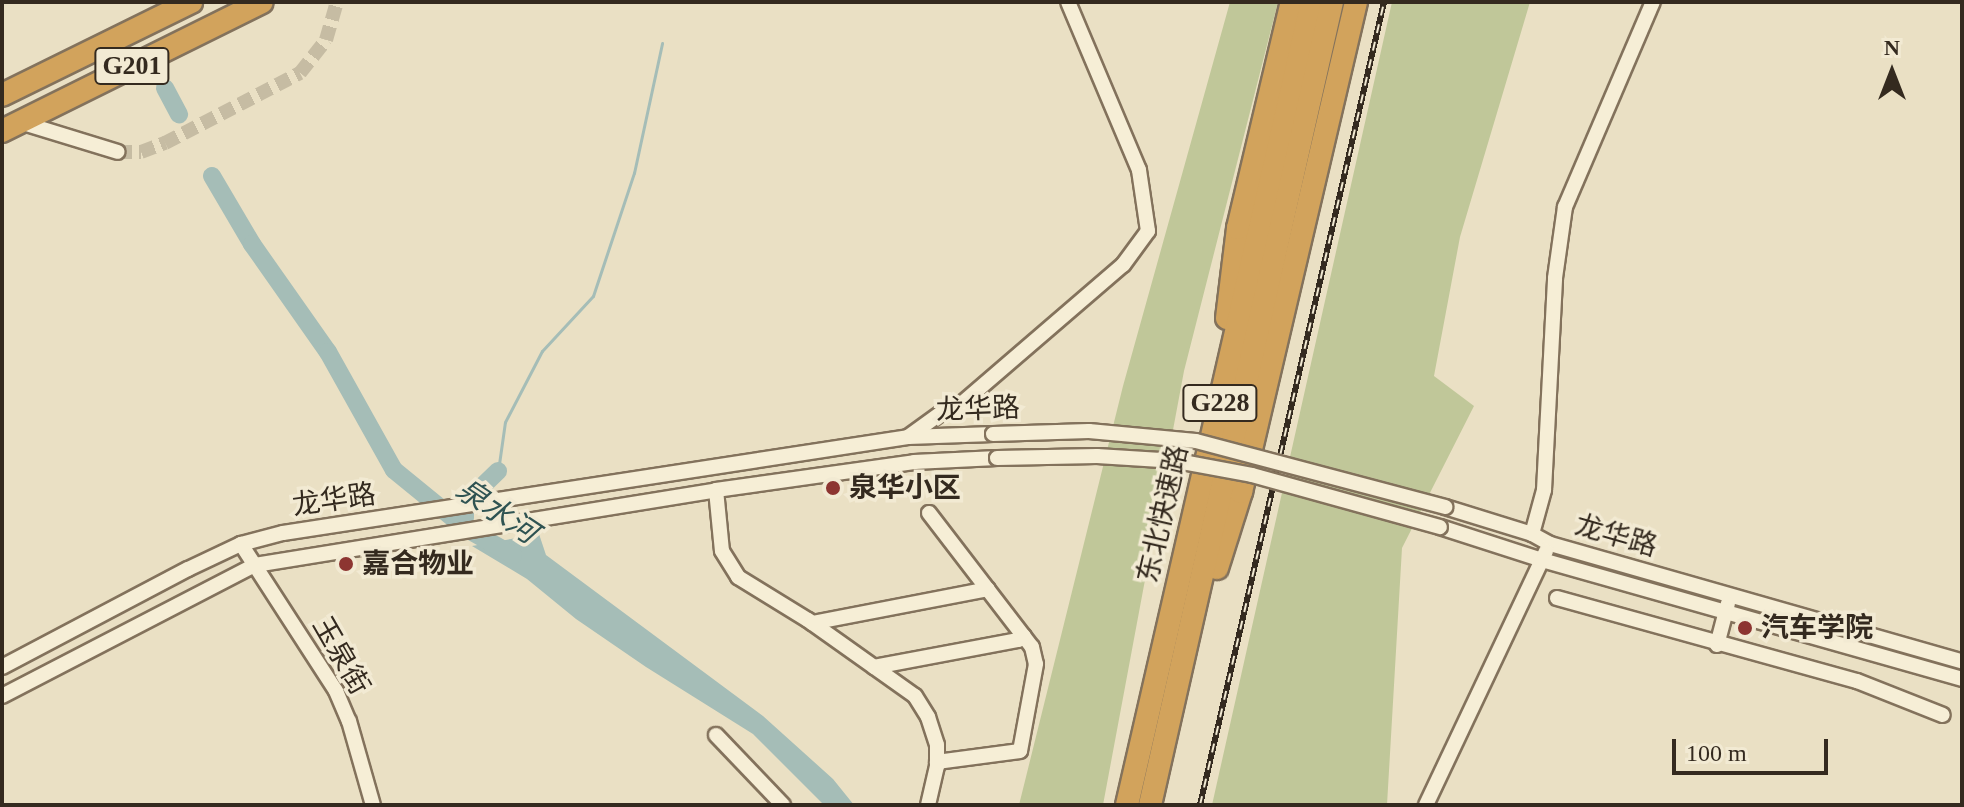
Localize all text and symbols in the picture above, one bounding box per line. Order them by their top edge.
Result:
north arrow [1852,32,1932,112]
text: N [1884,35,1900,60]
road number: G201 [94,44,170,88]
road number: G228 [1182,381,1258,425]
street label: 龙华路 [935,391,1021,427]
street label: 东北快速路 [1131,442,1195,586]
water label: 泉水河 [450,471,544,551]
place label: 泉华小区 [849,471,961,505]
street label: 龙华路 [290,478,378,522]
marker: 泉华小区 [824,479,842,497]
street label: 龙华路 [1571,508,1661,564]
place label: 嘉合物业 [362,547,474,581]
marker: 嘉合物业 [337,555,355,573]
street label: 玉泉街 [305,611,377,701]
place label: 汽车学院 [1761,611,1873,645]
marker: 汽车学院 [1736,619,1754,637]
scale bar [1676,723,1832,773]
text: 100 m [1686,740,1747,766]

